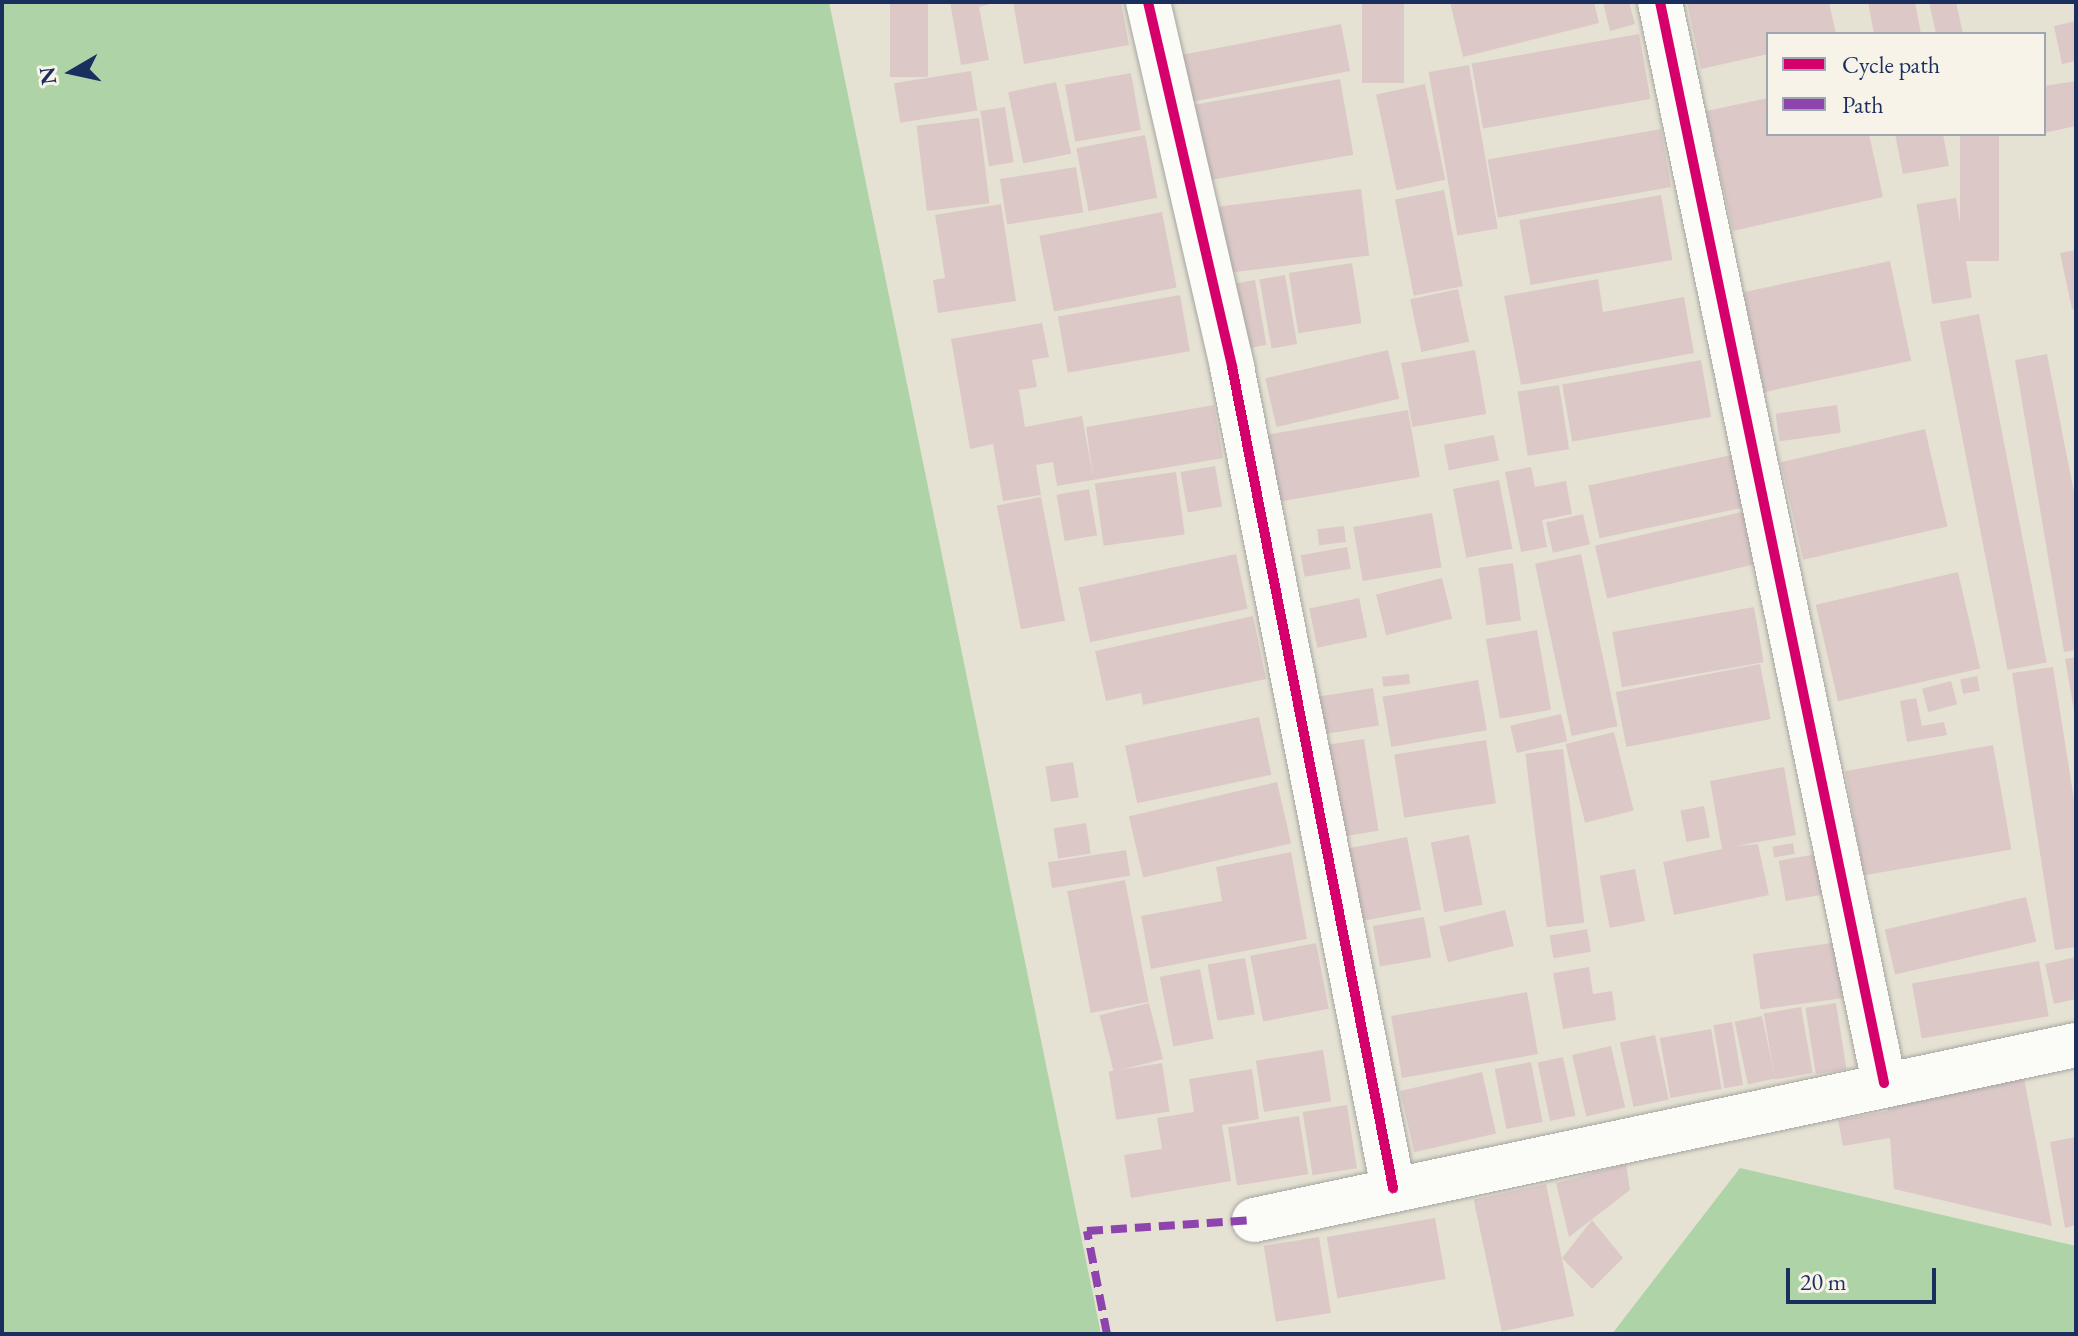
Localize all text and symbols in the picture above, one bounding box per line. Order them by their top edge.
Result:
north arrow [32,32,112,112]
legend [1766,32,2046,136]
text: Cycle path [1842,49,1940,80]
text: N [32,65,64,87]
text: Path [1842,89,1884,120]
scale bar [1790,1252,1940,1302]
text: 20 m [1800,1266,1847,1297]

